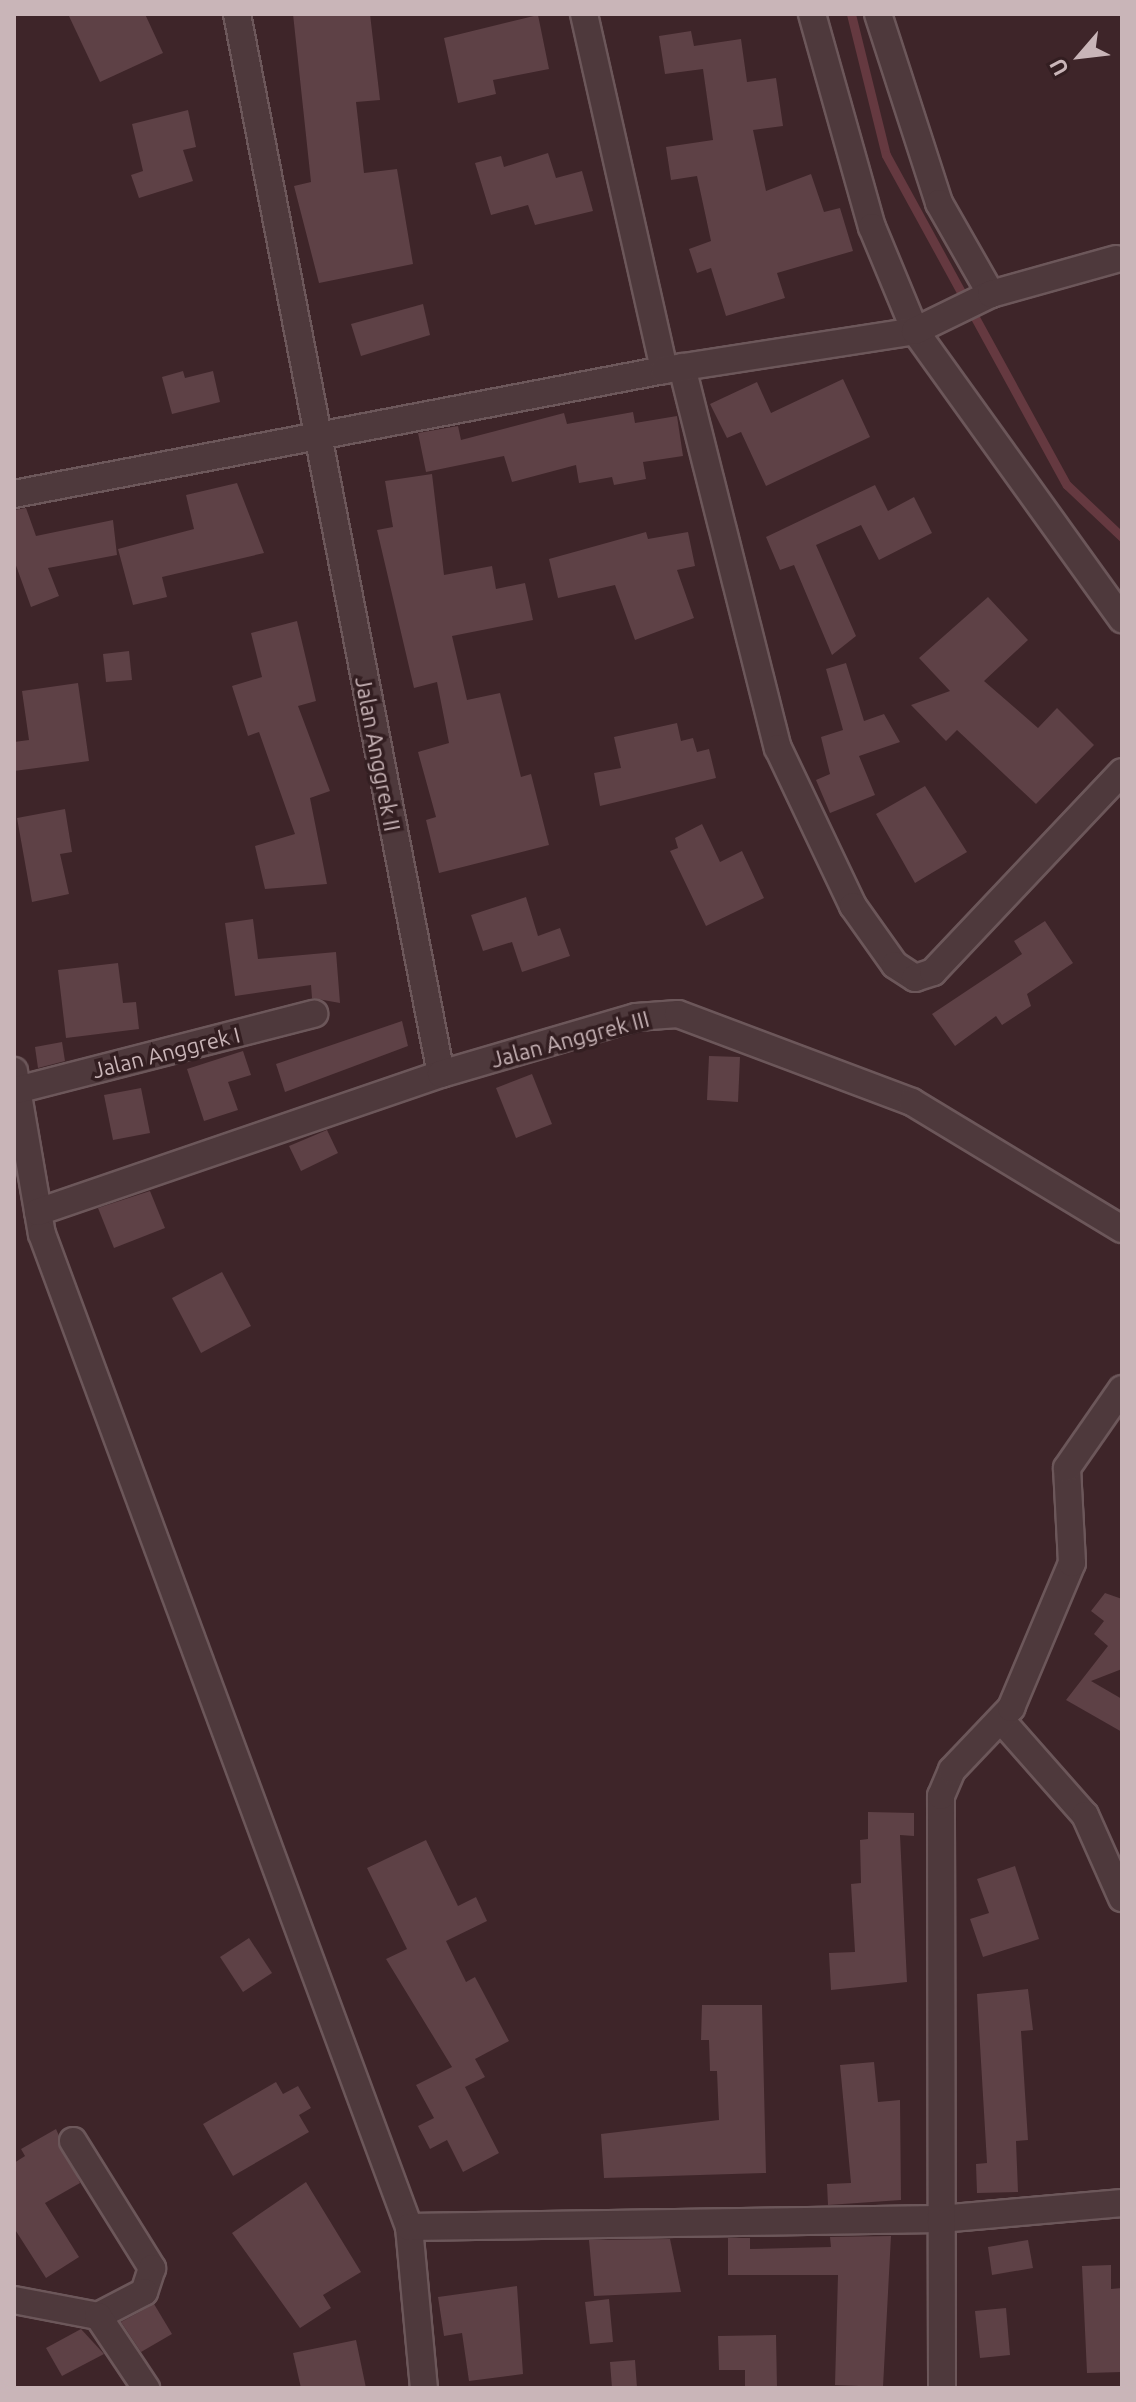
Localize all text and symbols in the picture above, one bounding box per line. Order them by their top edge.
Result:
north arrow [1040,16,1120,96]
text: U [1044,55,1073,80]
street label: Jalan Anggrek II [350,674,406,834]
street label: Jalan Anggrek III [488,1005,652,1073]
street label: Jalan Anggrek I [89,1021,243,1083]

